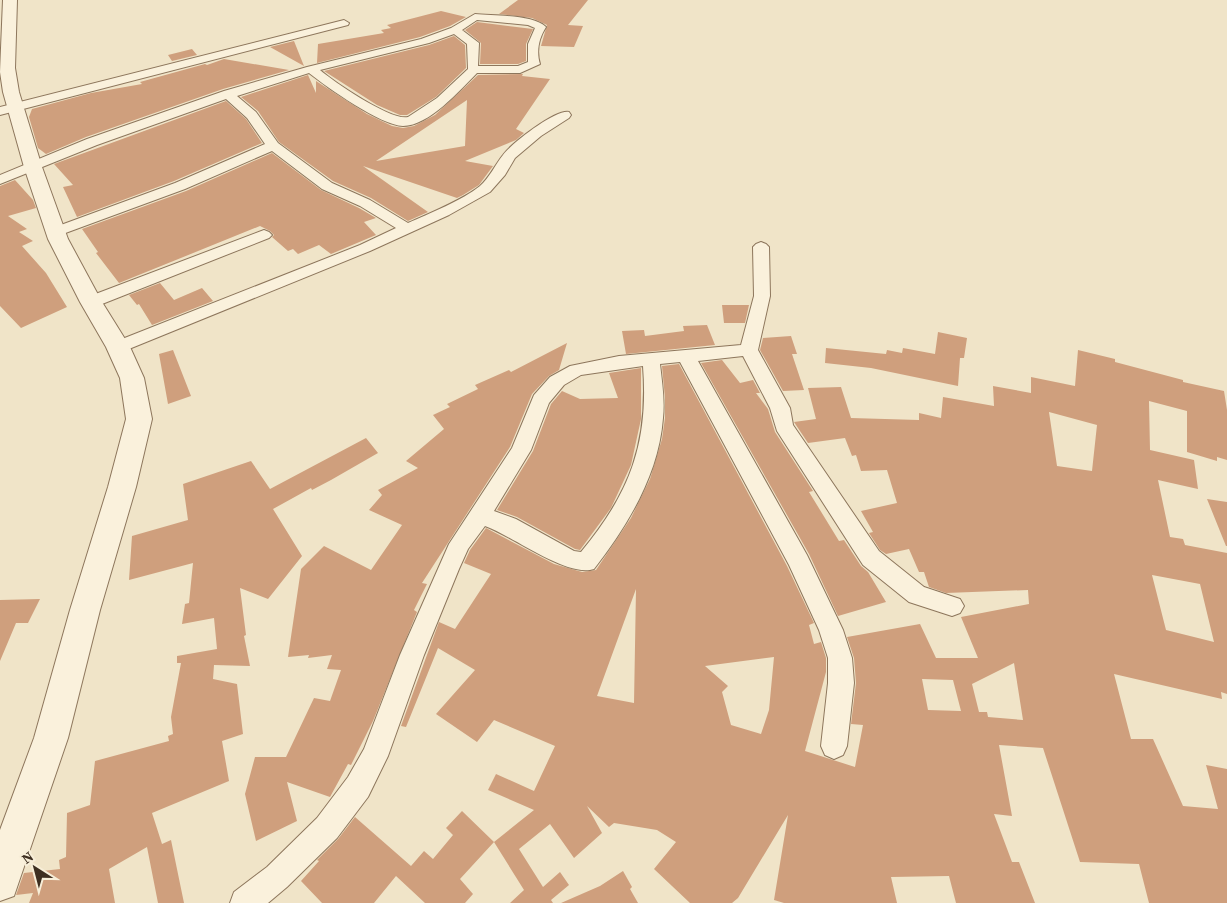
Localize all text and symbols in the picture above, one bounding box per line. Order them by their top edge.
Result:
north arrow [10,843,60,893]
text: N [17,846,37,869]

